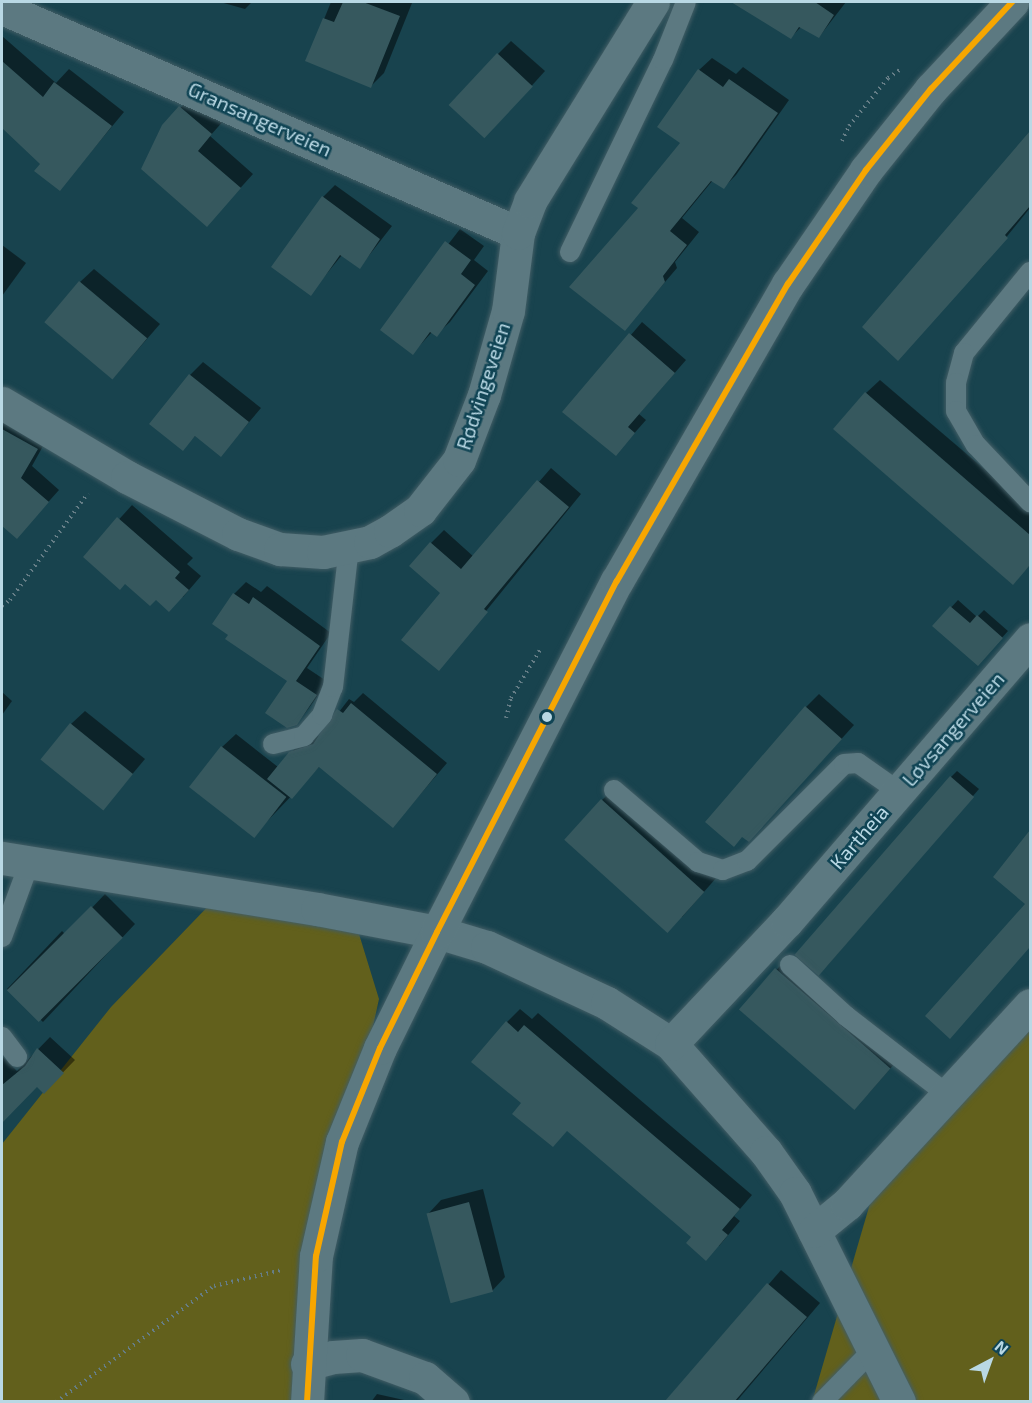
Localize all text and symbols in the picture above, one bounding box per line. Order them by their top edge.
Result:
street label: Gransangerveien [185,77,335,161]
street label: Rødvingeveien [451,319,515,453]
street label: Løvsangerveien [897,667,1009,791]
unlabelled marker [541,711,553,723]
street label: Kartheia [825,800,893,874]
north arrow [960,1331,1020,1391]
text: N [992,1336,1013,1358]

